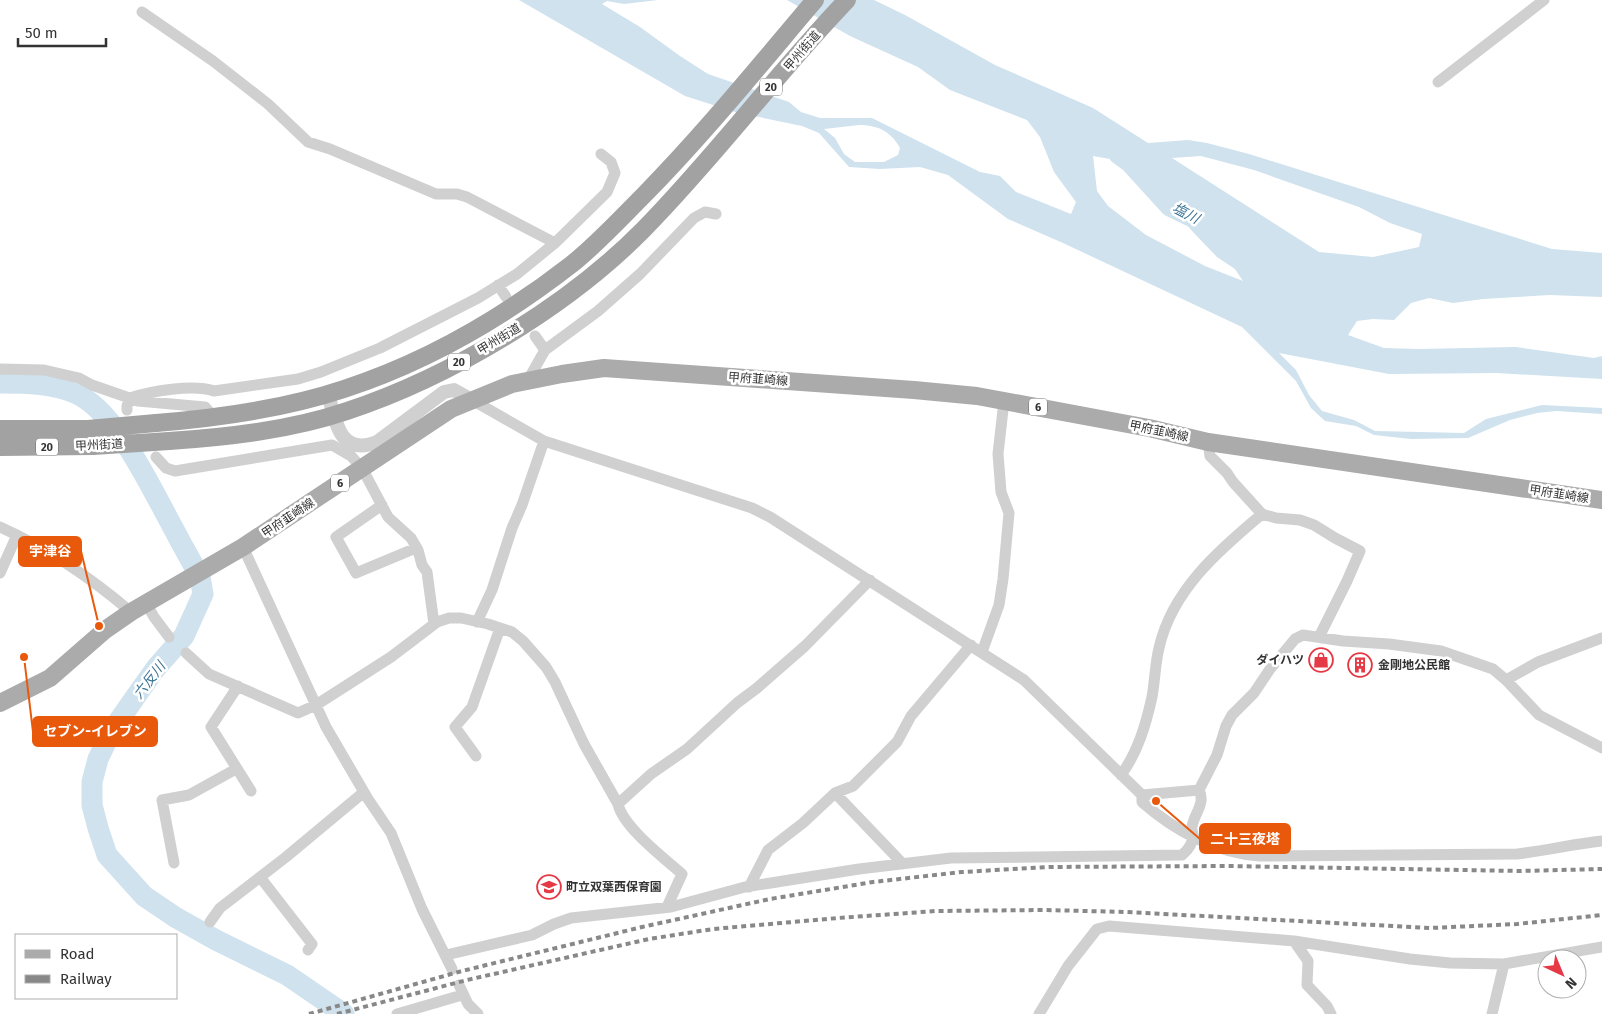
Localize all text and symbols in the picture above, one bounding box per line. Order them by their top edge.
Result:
scale bar [18,15,105,47]
text: 50 m [25,24,58,42]
street label: 甲州街道 [781,28,823,74]
road number: 20 [760,78,782,95]
water label: 塩川 [1169,200,1204,228]
street label: 甲州街道 [475,321,523,357]
road number: 20 [448,354,470,371]
street label: 甲府韮崎線 [728,370,788,388]
road number: 6 [1029,398,1047,416]
street label: 甲府韮崎線 [1128,418,1190,444]
street label: 甲州街道 [75,437,123,453]
road number: 20 [36,438,58,456]
road number: 6 [331,474,349,492]
street label: 甲府韮崎線 [1528,482,1590,506]
street label: 甲府韮崎線 [259,495,317,541]
callout: 宇津谷 [19,537,81,566]
text: 宇津谷 [29,543,72,560]
shop icon: ダイハツ [1308,647,1334,673]
building icon: 金剛地公民館 [1347,652,1373,678]
place label: ダイハツ [1256,653,1304,667]
water label: 六反川 [130,657,170,702]
place label: 金剛地公民館 [1378,658,1450,672]
callout: セブン-イレブン [33,717,157,746]
text: セブン-イレブン [43,723,147,740]
callout: 二十三夜塔 [1200,824,1290,853]
text: 二十三夜塔 [1210,831,1280,848]
school or university icon: 町立双葉西保育園 [536,874,562,900]
place label: 町立双葉西保育園 [566,880,662,894]
legend [15,934,178,999]
text: Road [60,945,95,963]
north arrow [1537,949,1587,999]
text: Railway [60,970,112,988]
text: N [1561,974,1580,992]

